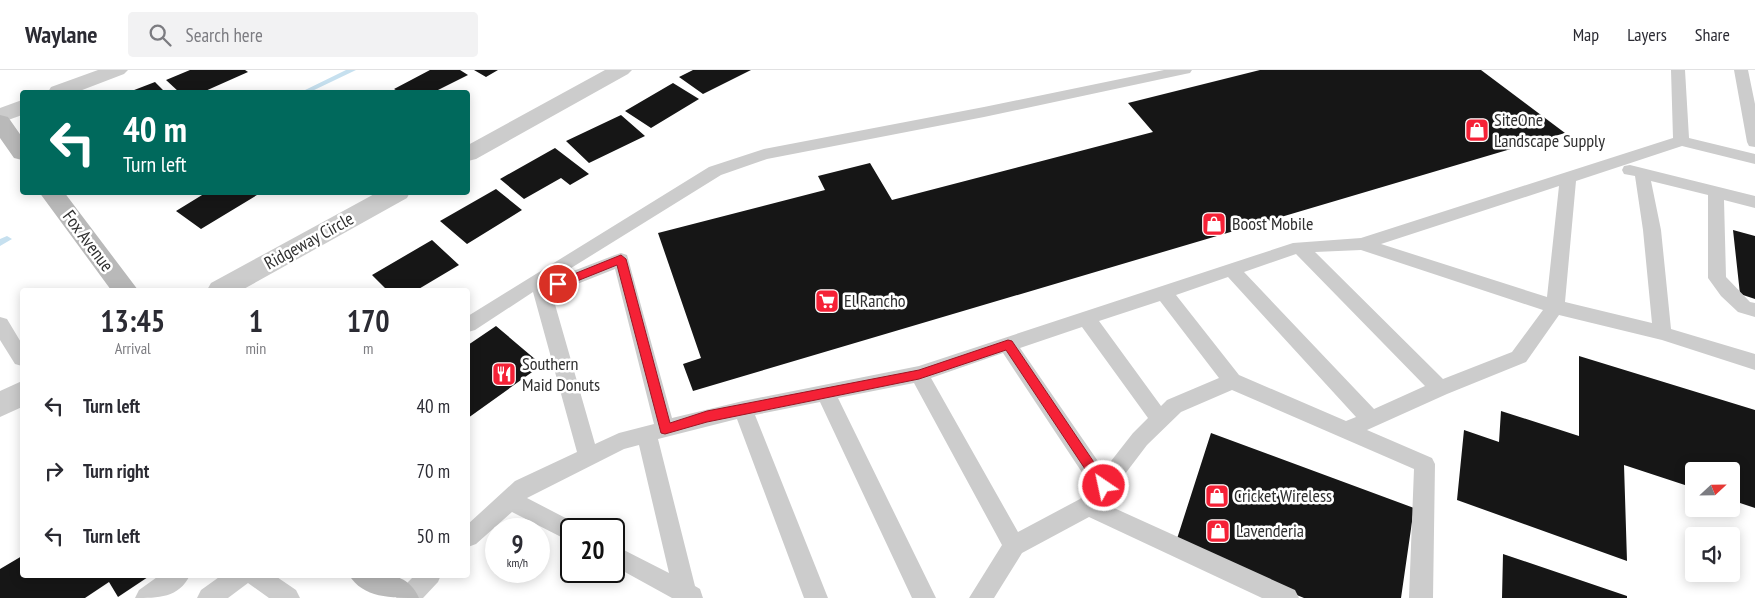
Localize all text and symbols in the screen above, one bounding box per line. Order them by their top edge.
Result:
search box [128,12,478,57]
text: Waylane [25,19,98,50]
icon: search [146,21,174,49]
text: Search here [186,23,263,47]
text: Map [1573,23,1599,46]
text: Layers [1627,23,1667,46]
text: Share [1695,23,1730,46]
text: 40 m [123,106,187,152]
place label: SiteOne Landscape Supply [1494,108,1605,152]
icon: left [40,110,105,175]
shop icon: SiteOne Landscape Supply [1464,117,1490,143]
text: Turn left [123,150,187,178]
street label: Fox Avenue [58,206,119,276]
street label: Ridgeway Circle [260,207,357,274]
shop icon: Boost Mobile [1201,211,1227,237]
place label: Boost Mobile [1232,212,1313,235]
pin [537,263,579,305]
icon: arrive [544,270,572,298]
supermarket icon: El Rancho [814,288,840,314]
place label: El Rancho [844,289,906,312]
text: 13:45 [100,301,165,340]
text: 1 [249,301,263,340]
text: 170 [347,301,390,340]
text: Arrival [115,338,151,358]
text: min [245,338,266,358]
text: m [363,338,373,358]
place label: Southern Maid Donuts [522,352,600,396]
restaurant icon: Southern Maid Donuts [491,361,517,387]
icon: left [40,392,68,420]
text: Turn left [83,394,140,418]
text: 40 m [417,394,450,418]
icon: right [40,457,68,485]
text: Turn right [83,459,149,483]
text: 70 m [417,459,450,483]
position arrow [1077,459,1129,511]
north arrow [1685,462,1740,518]
map controls [1685,462,1740,582]
shop icon: Cricket Wireless [1204,483,1230,509]
place label: Cricket Wireless [1234,484,1332,507]
speed limit sign: 20 [560,518,625,583]
shop icon: Lavenderia [1205,518,1231,544]
place label: Lavenderia [1236,519,1304,542]
icon: left [40,522,68,550]
text: Turn left [83,524,140,548]
text: 50 m [417,524,450,548]
button: sound [1685,527,1740,582]
text: 9 [512,528,523,560]
text: km/h [507,555,528,570]

